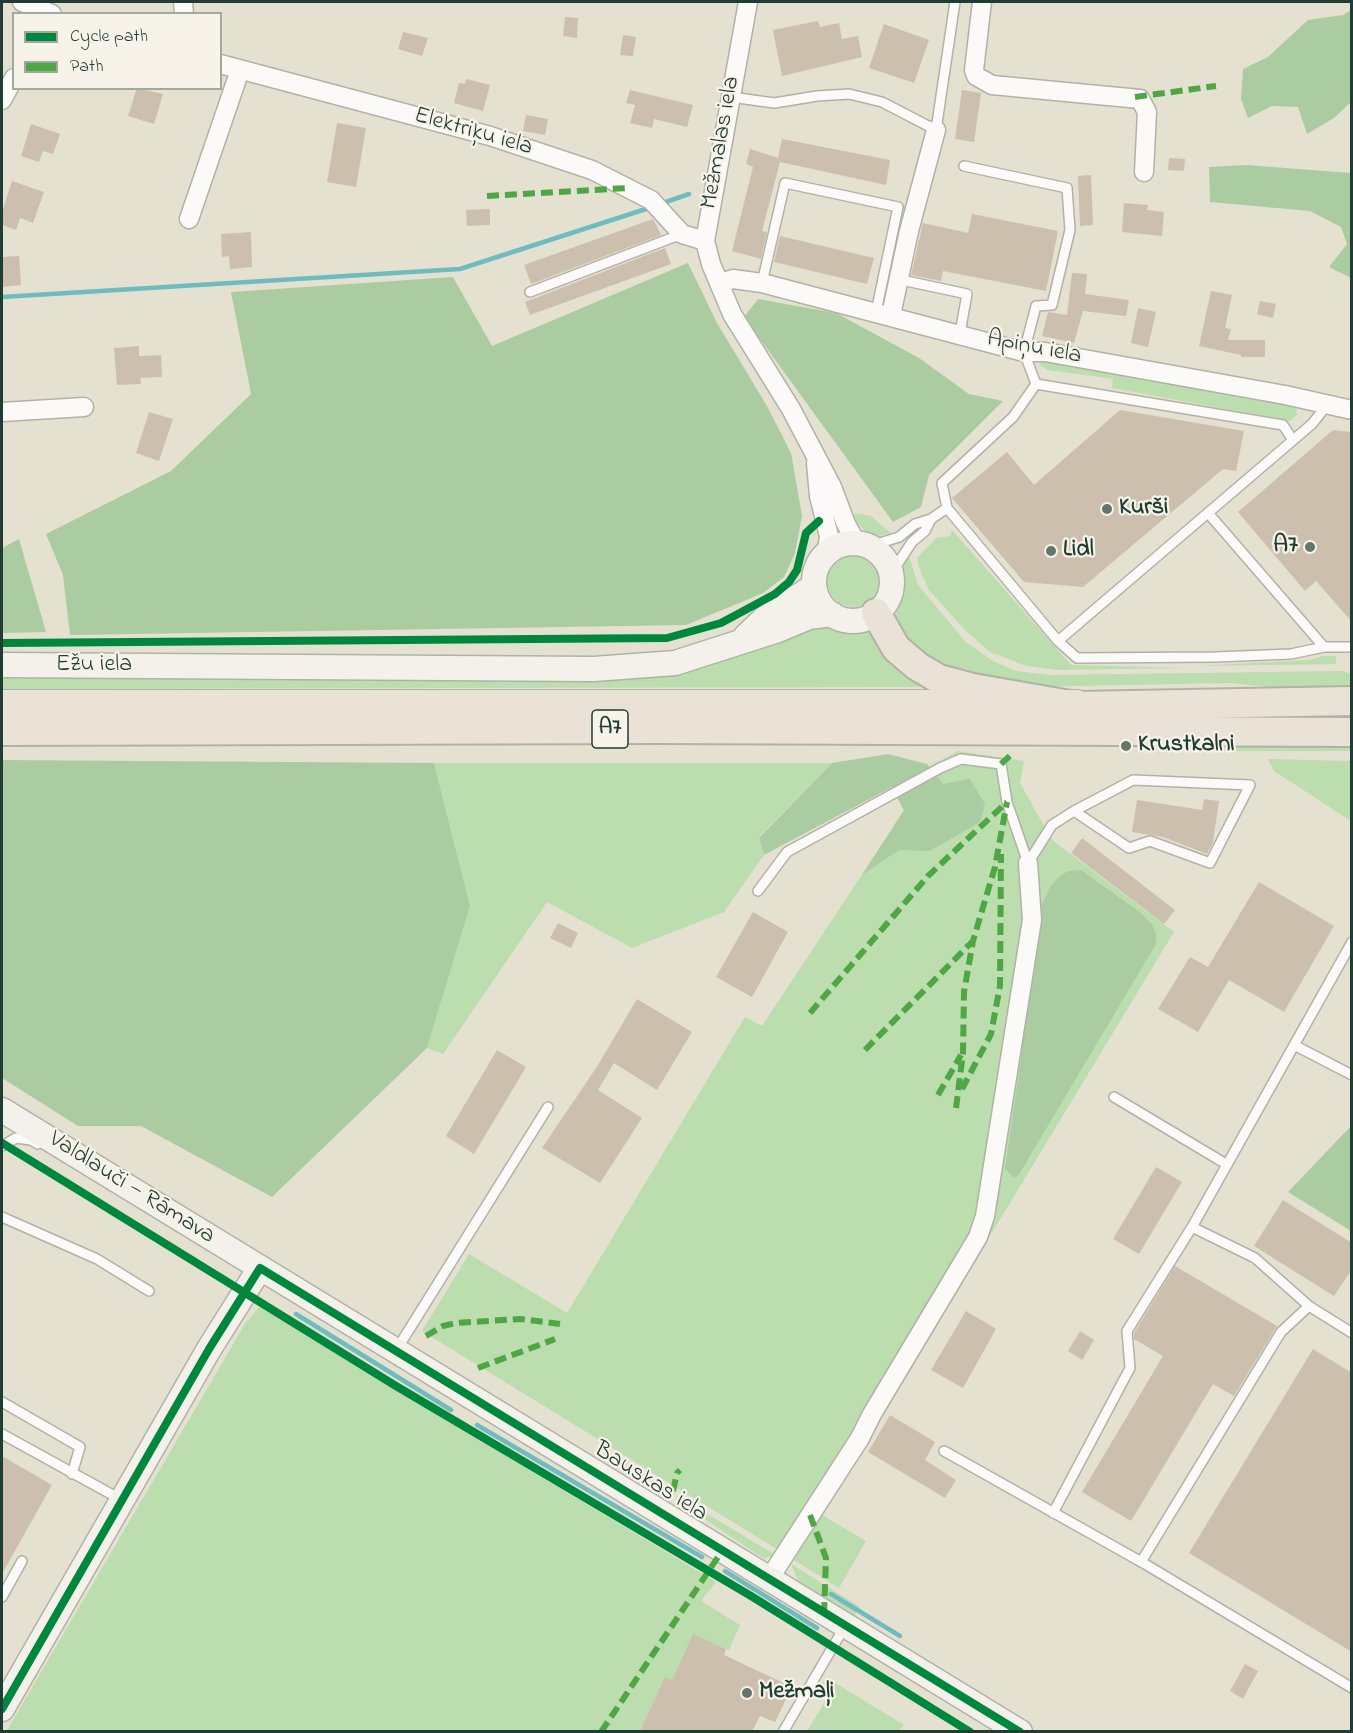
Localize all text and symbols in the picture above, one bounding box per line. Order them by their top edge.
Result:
legend [12,12,222,90]
text: Cycle path [70,24,148,50]
text: Path [70,54,104,80]
street label: Mežmalas iela [696,74,748,212]
street label: Elektriķu iela [410,102,536,164]
street label: Apiņu iela [984,326,1084,372]
place label: Kurši [1119,495,1168,523]
marker: Kurši [1100,502,1114,516]
place label: A7 [1273,533,1298,561]
place label: Lidl [1063,537,1094,565]
marker: A7 [1303,540,1317,554]
marker: Lidl [1044,544,1058,558]
street label: Ežu iela [56,652,132,680]
road number: A7 [592,710,628,748]
place label: Krustkalni [1138,732,1235,760]
marker: Krustkalni [1119,739,1133,753]
street label: Valdlauči — Rāmava [42,1126,220,1252]
street label: Bauskas iela [588,1437,712,1529]
place label: Mežmaļi [759,1679,834,1707]
marker: Mežmaļi [740,1686,754,1700]

